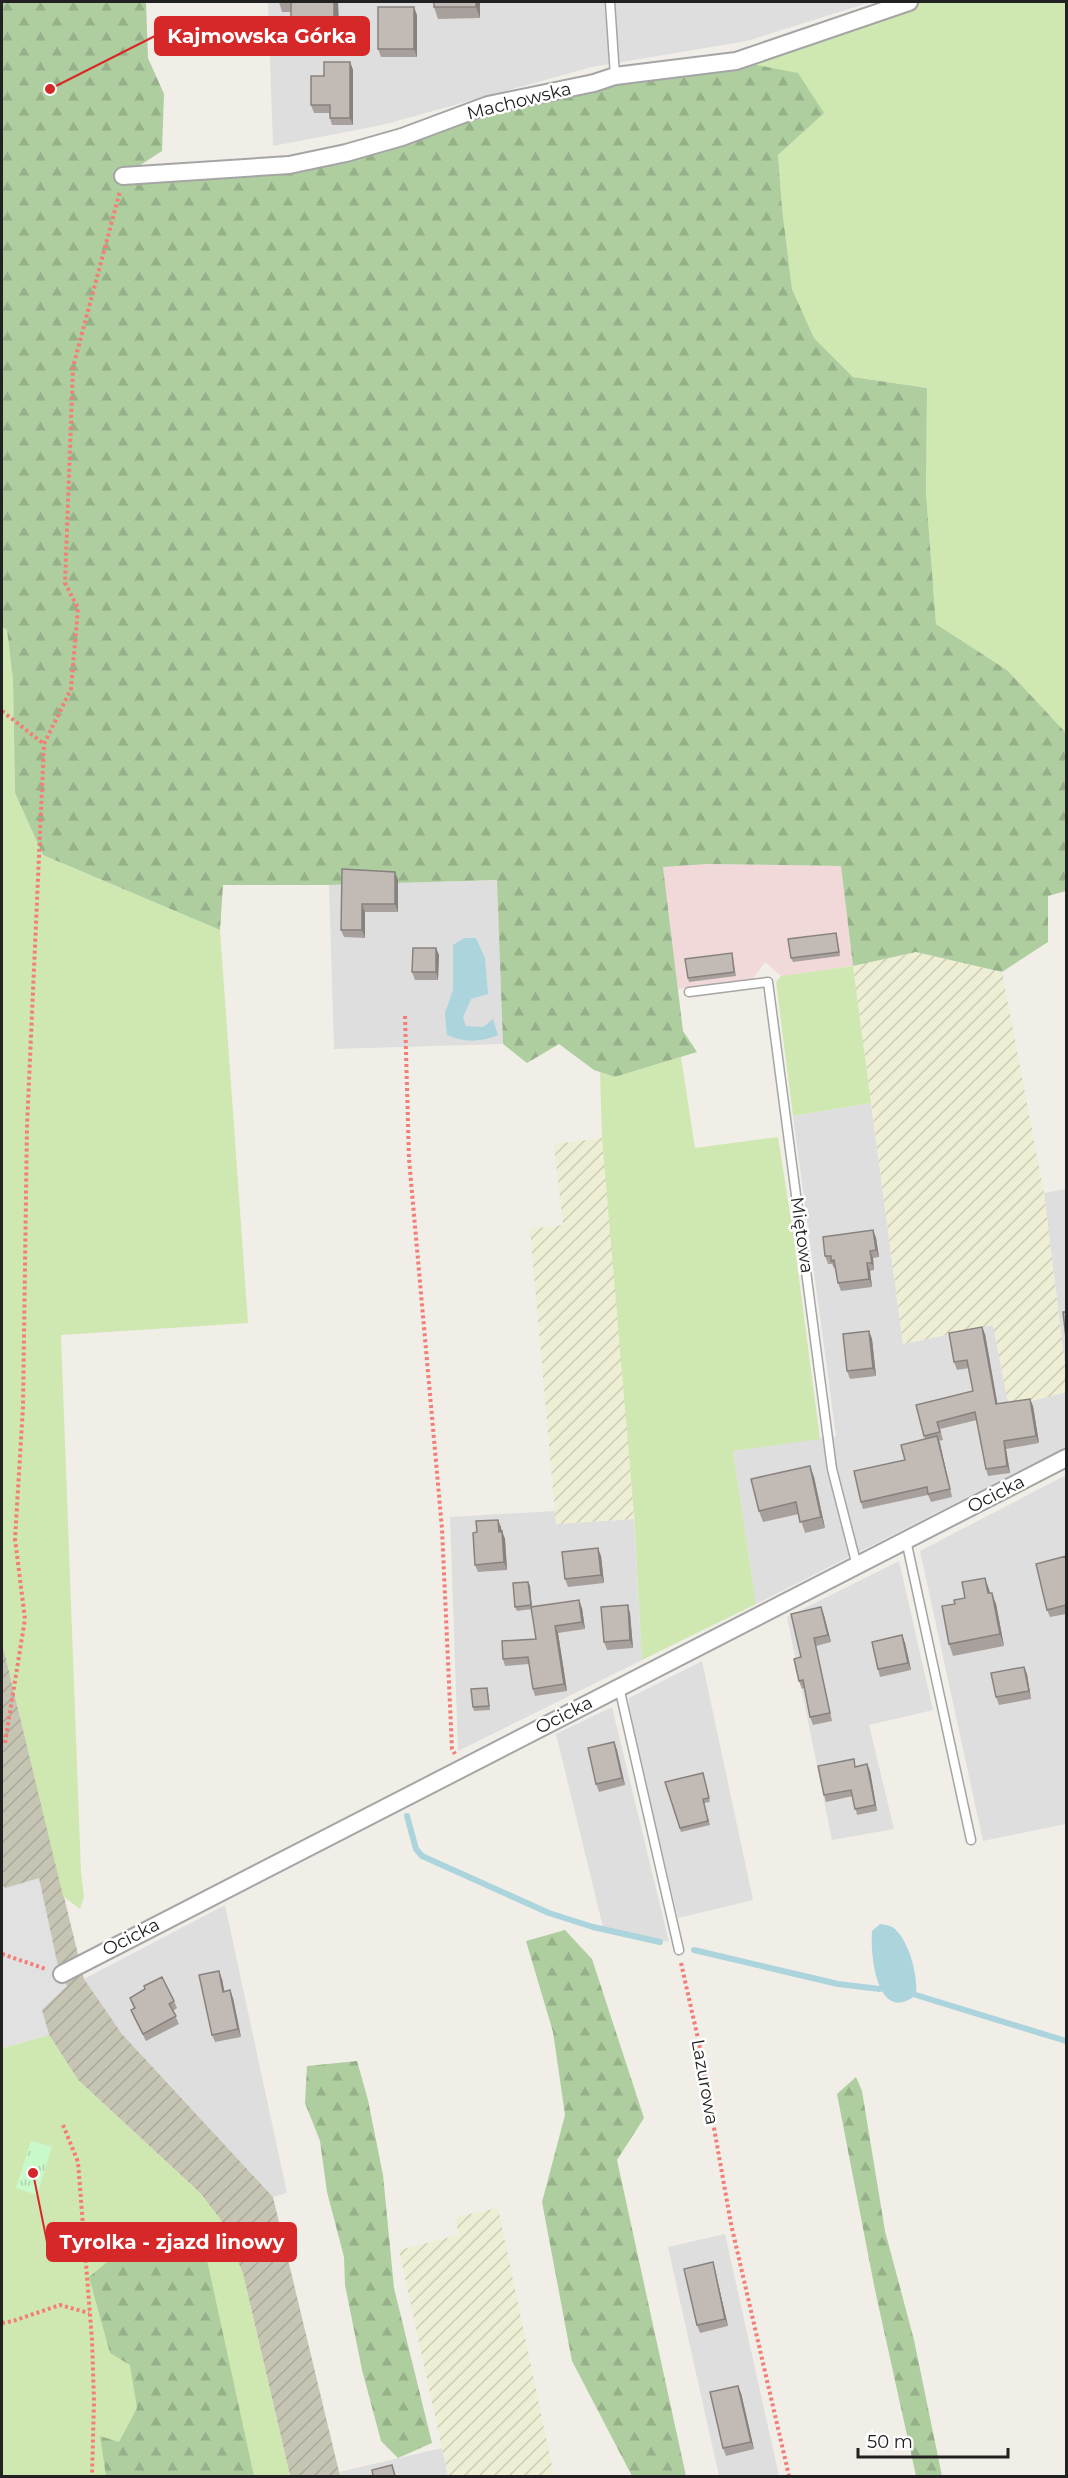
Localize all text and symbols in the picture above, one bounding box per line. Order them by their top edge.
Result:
callout: Kajmowska Górka [155,17,369,55]
text: Kajmowska Górka [167,24,357,48]
street label: Machowska [465,77,573,125]
street label: Miętowa [786,1195,818,1275]
street label: Ocicka [964,1470,1028,1518]
street label: Ocicka [532,1691,596,1739]
street label: Ocicka [99,1913,163,1961]
street label: Lazurowa [687,2037,723,2127]
callout: Tyrolka - zjazd linowy [47,2223,296,2261]
text: Tyrolka - zjazd linowy [60,2230,285,2254]
scale bar [858,2421,1008,2459]
text: 50 m [867,2431,913,2453]

